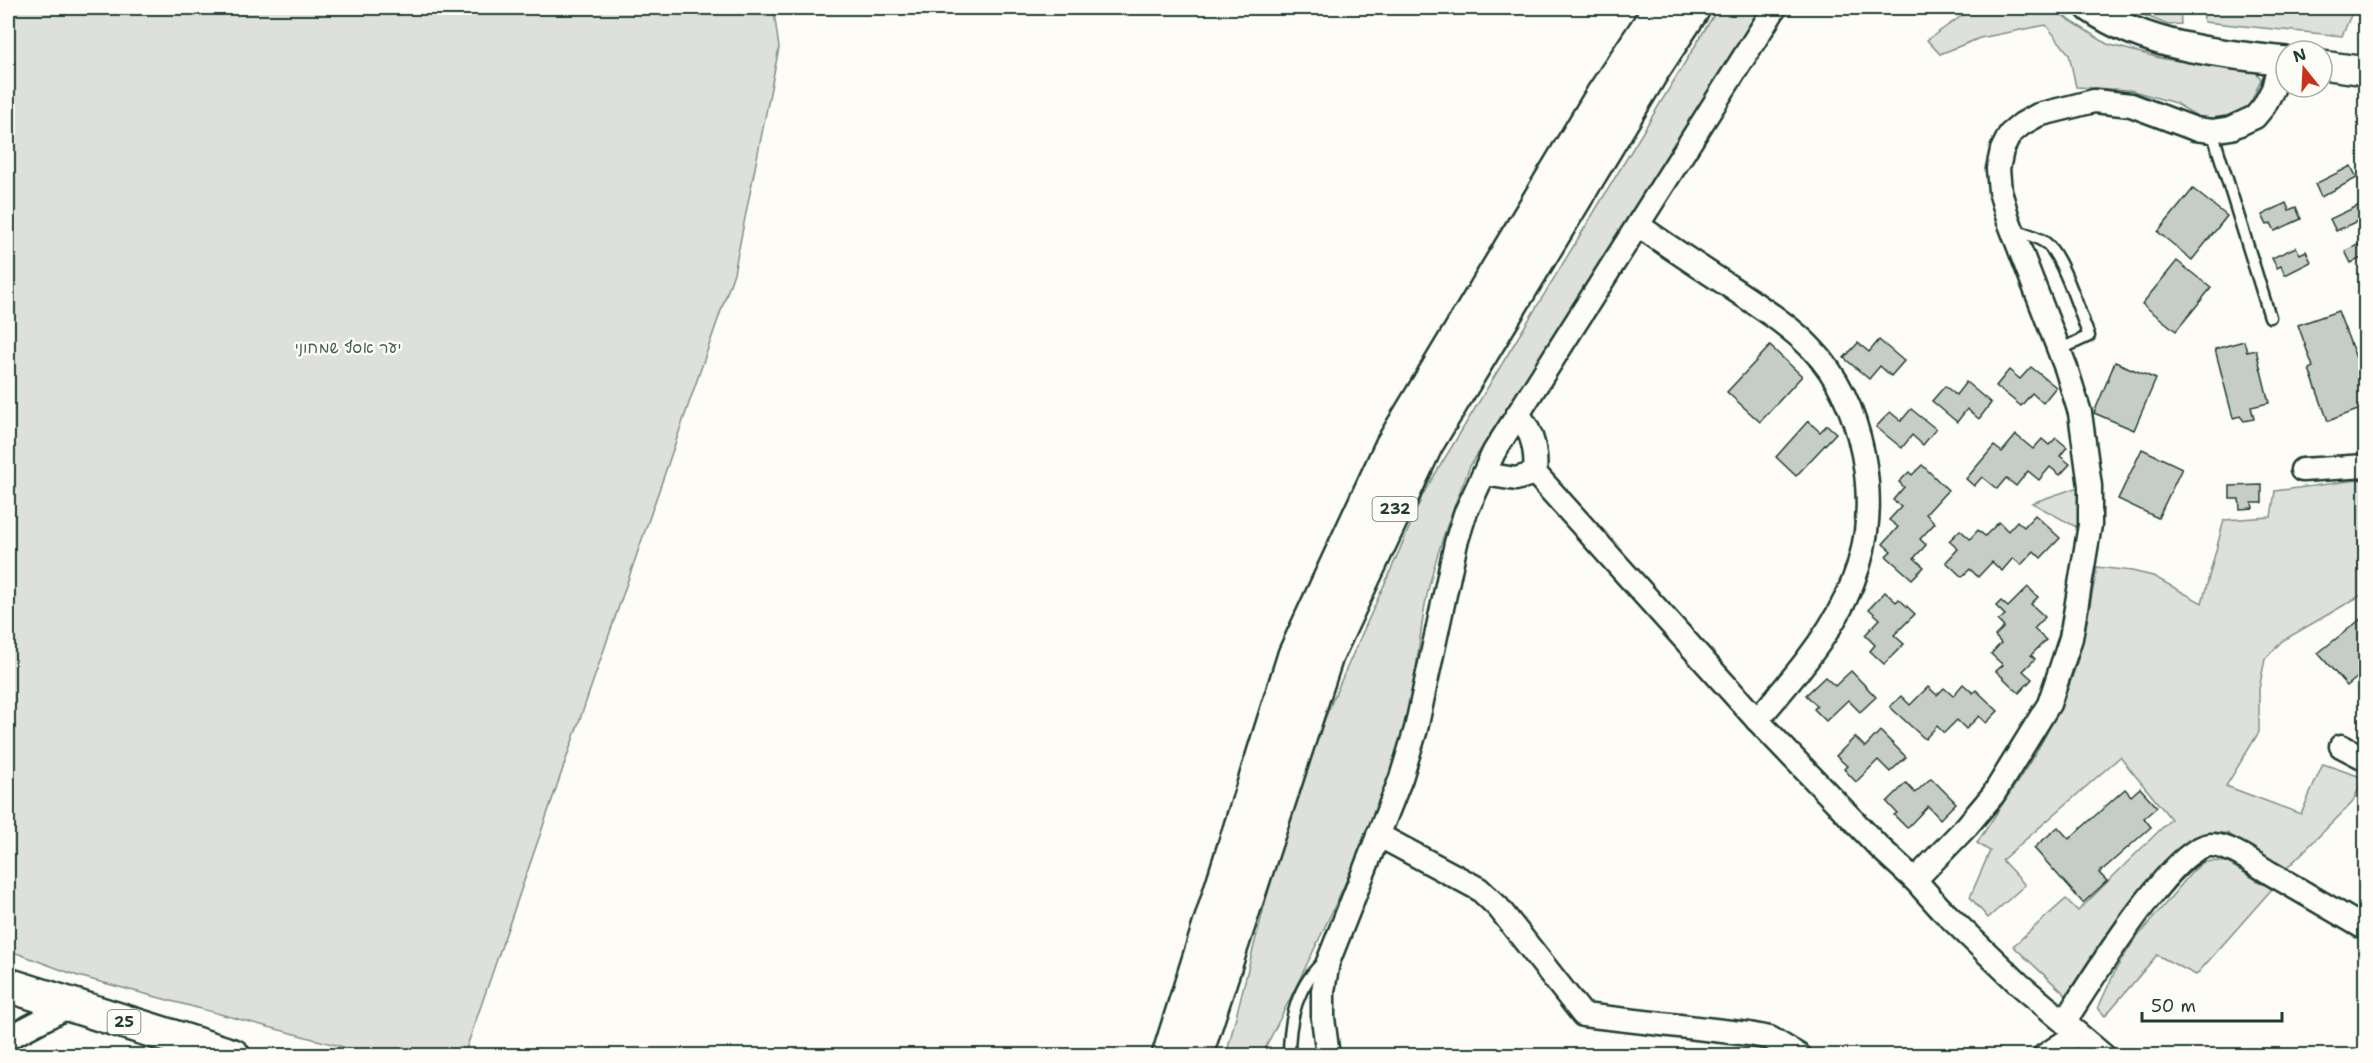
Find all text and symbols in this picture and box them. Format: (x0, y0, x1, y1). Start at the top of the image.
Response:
north arrow (2274, 39, 2334, 99)
text: N (2290, 43, 2309, 67)
park label: יער אסף שמחוני (295, 337, 401, 358)
road number: 232 (1372, 497, 1418, 521)
scale bar (2142, 985, 2282, 1023)
text: 50 m (2151, 994, 2196, 1018)
road number: 25 (108, 1010, 140, 1034)

